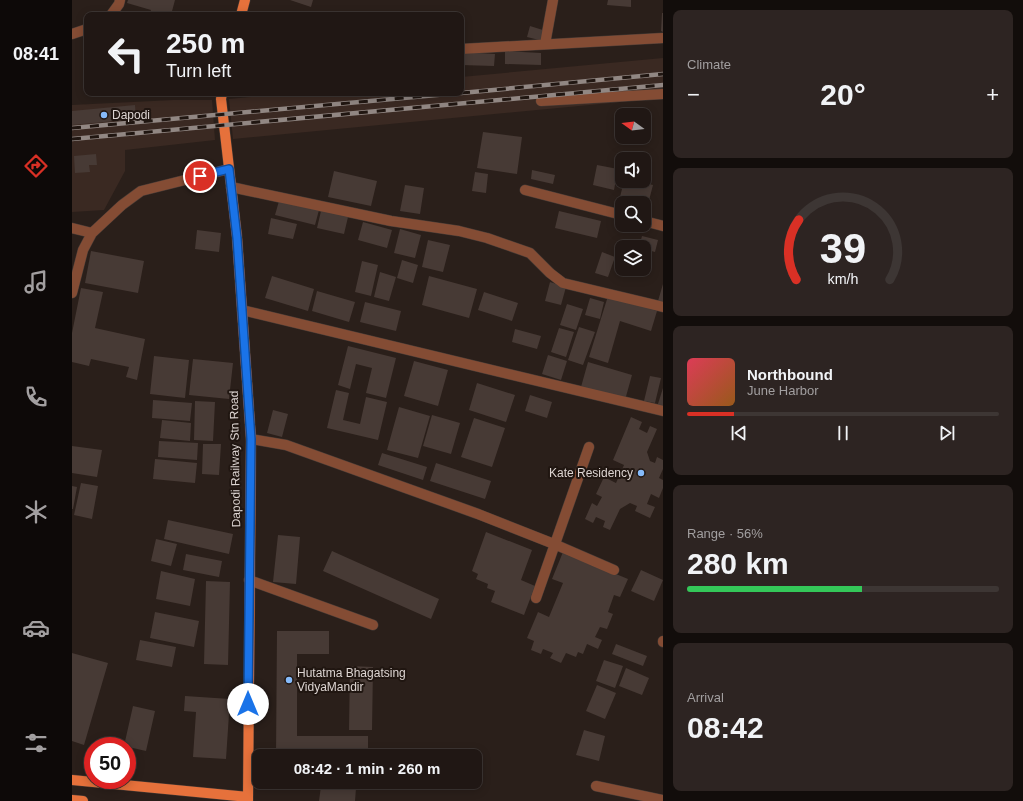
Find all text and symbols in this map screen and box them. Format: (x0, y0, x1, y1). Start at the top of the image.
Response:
icon: left (100, 28, 152, 80)
text: 250 m (166, 28, 245, 59)
text: 08:41 (13, 44, 59, 64)
text: Climate (687, 57, 731, 72)
text: Turn left (166, 61, 231, 81)
text: 20° (820, 78, 866, 111)
text: − (687, 82, 700, 107)
text: + (986, 82, 999, 107)
place label: Dapodi (112, 108, 150, 122)
north arrow (615, 108, 651, 144)
map controls (615, 108, 651, 276)
marker: Dapodi (99, 110, 109, 120)
icon: directions (22, 152, 50, 180)
button: sound (615, 152, 651, 188)
pin (183, 159, 217, 193)
icon: arrive (189, 165, 211, 187)
button: search (615, 196, 651, 232)
text: 39 (820, 225, 866, 272)
button: layers (615, 240, 651, 276)
icon: music (22, 268, 50, 296)
text: km/h (828, 271, 859, 287)
text: Northbound (747, 366, 833, 383)
icon: phone (22, 383, 50, 411)
text: June Harbor (747, 383, 819, 398)
street label: Dapodi Railway Stn Road (227, 391, 243, 527)
icon: previous (728, 422, 750, 444)
icon: pause (832, 422, 854, 444)
icon: next (936, 422, 958, 444)
place label: Kate Residency (549, 466, 633, 480)
marker: Kate Residency (636, 468, 646, 478)
icon: climate (22, 498, 50, 526)
text: Range · 56% (687, 526, 763, 541)
text: 280 km (687, 547, 789, 580)
icon: car (22, 614, 50, 642)
place label: Hutatma Bhagatsing VidyaMandir (297, 666, 406, 694)
marker: Hutatma Bhagatsing VidyaMandir (284, 675, 294, 685)
position arrow (227, 683, 269, 725)
text: Arrival (687, 690, 724, 705)
text: 08:42 (687, 711, 764, 744)
icon: filters (22, 729, 50, 757)
speed limit sign: 50 (84, 737, 136, 789)
text: 08:42 · 1 min · 260 m (294, 760, 440, 777)

